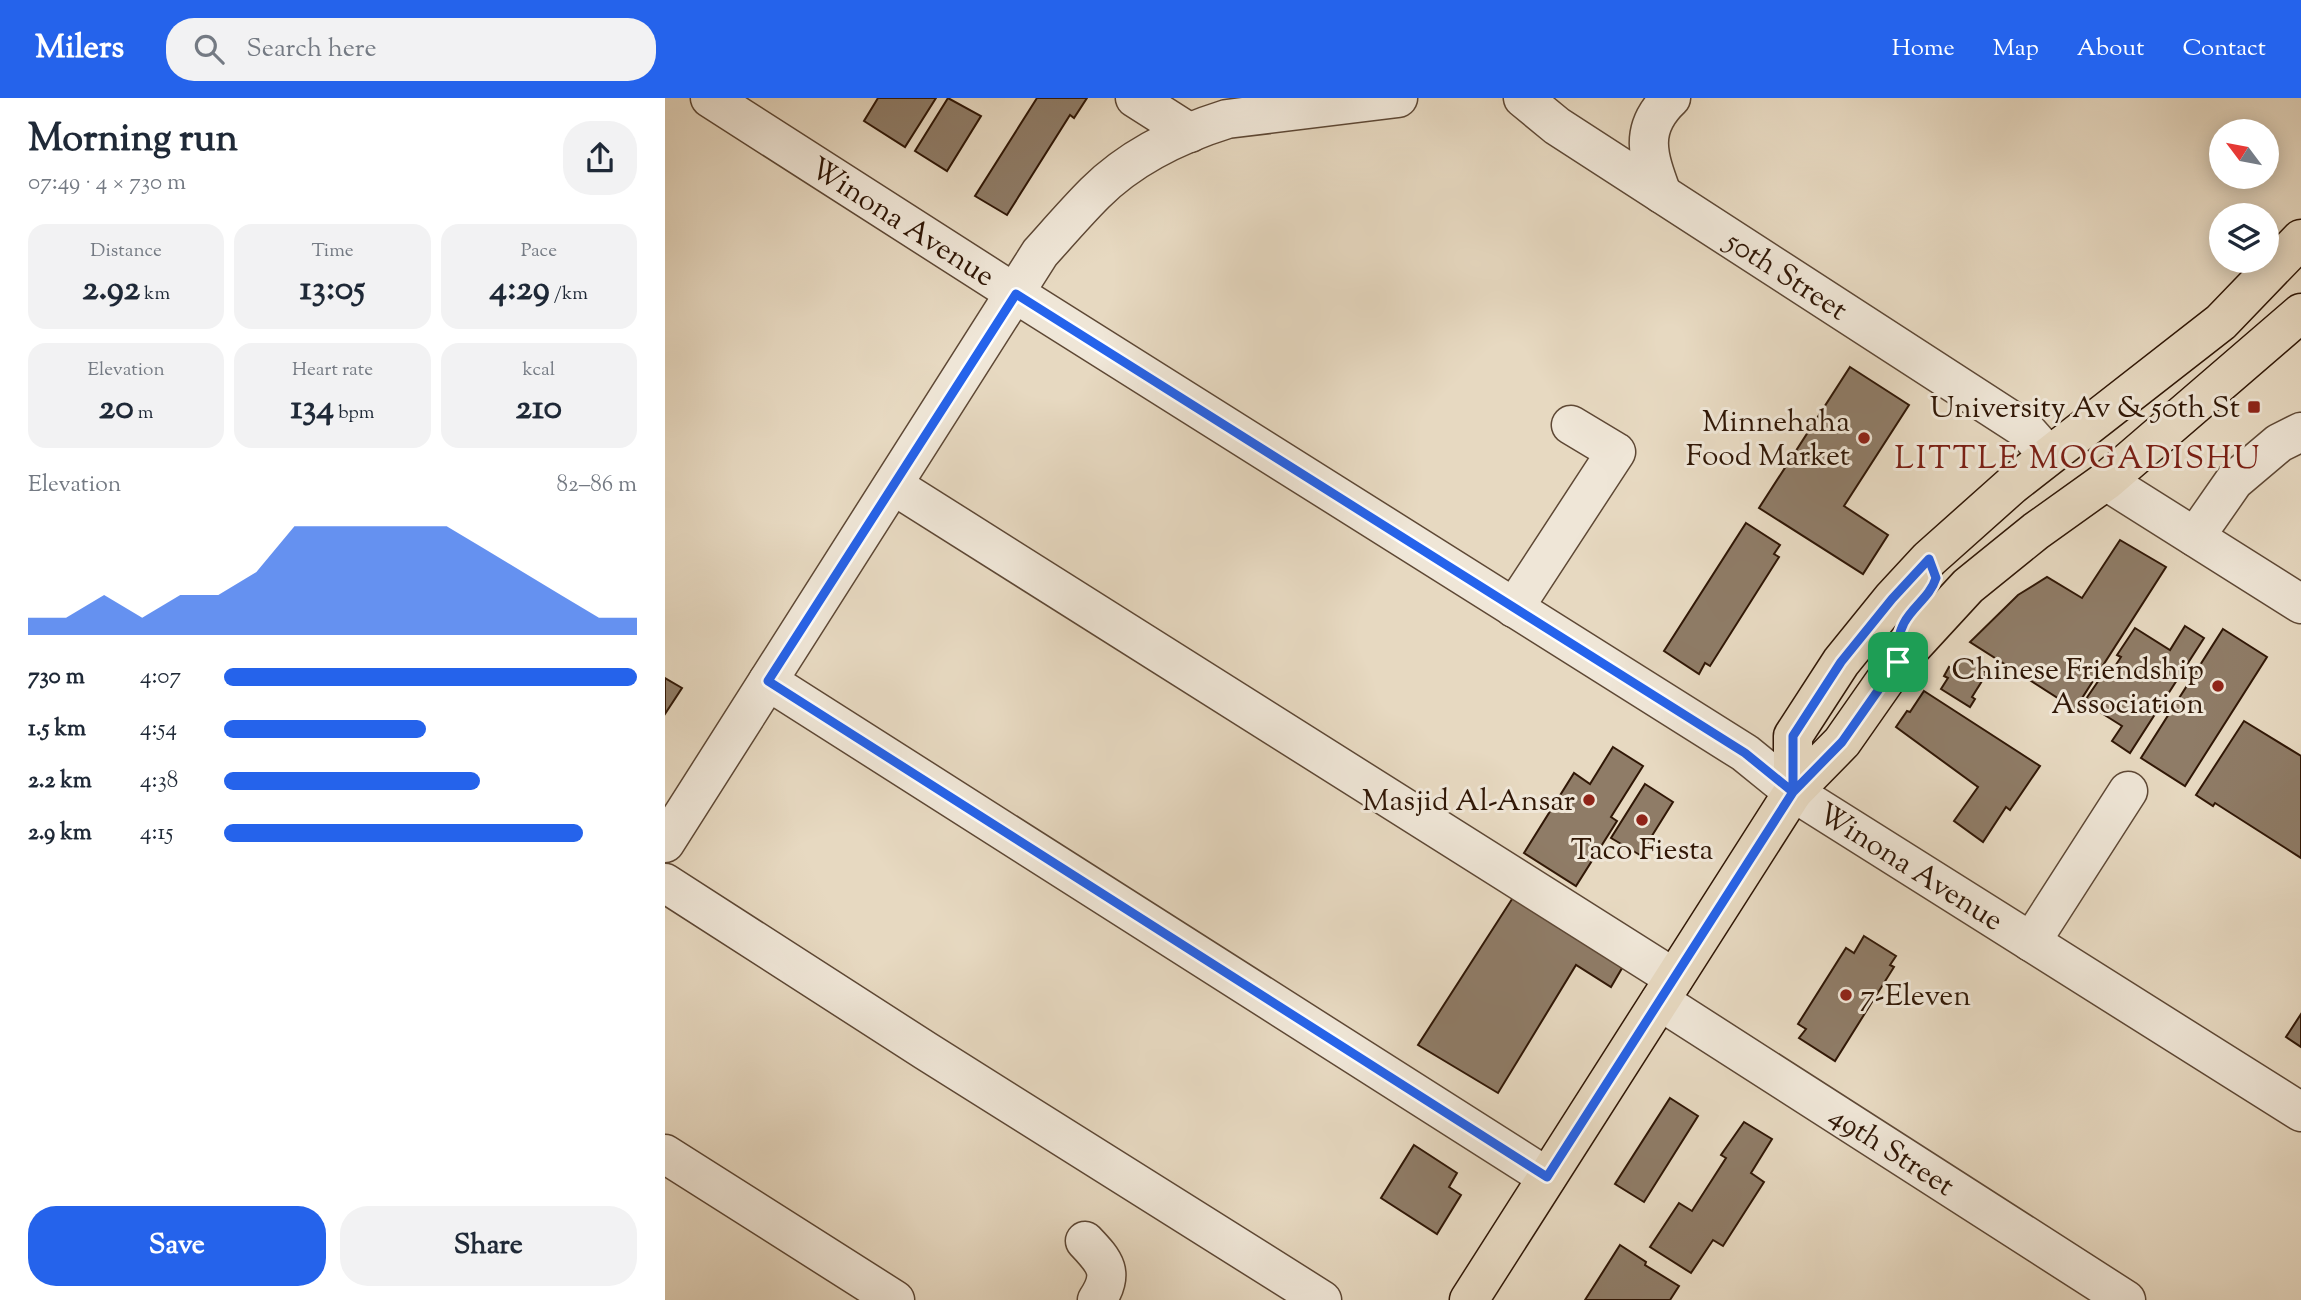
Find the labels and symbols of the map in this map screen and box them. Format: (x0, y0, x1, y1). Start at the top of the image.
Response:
north arrow (2209, 119, 2279, 189)
street label: Winona Avenue (801, 148, 1002, 299)
street label: 50th Street (1714, 220, 1855, 332)
place label: University Av & 50th St (1930, 388, 2240, 431)
marker: University Av & 50th St (2246, 399, 2262, 415)
place label: Minnehaha Food Market (1686, 402, 1850, 479)
marker: Minnehaha Food Market (1856, 430, 1872, 446)
district label: LITTLE MOGADISHU (1895, 437, 2261, 483)
pin (1868, 632, 1928, 692)
place label: Chinese Friendship Association (1952, 650, 2204, 727)
marker: Chinese Friendship Association (2210, 678, 2226, 694)
place label: Masjid Al-Ansar (1362, 781, 1575, 824)
marker: Masjid Al-Ansar (1581, 792, 1597, 808)
street label: Winona Avenue (1808, 794, 2011, 943)
marker: Taco Fiesta (1634, 812, 1650, 828)
place label: Taco Fiesta (1571, 830, 1713, 873)
place label: 7-Eleven (1860, 976, 1971, 1019)
marker: 7-Eleven (1838, 987, 1854, 1003)
street label: 49th Street (1820, 1096, 1962, 1208)

